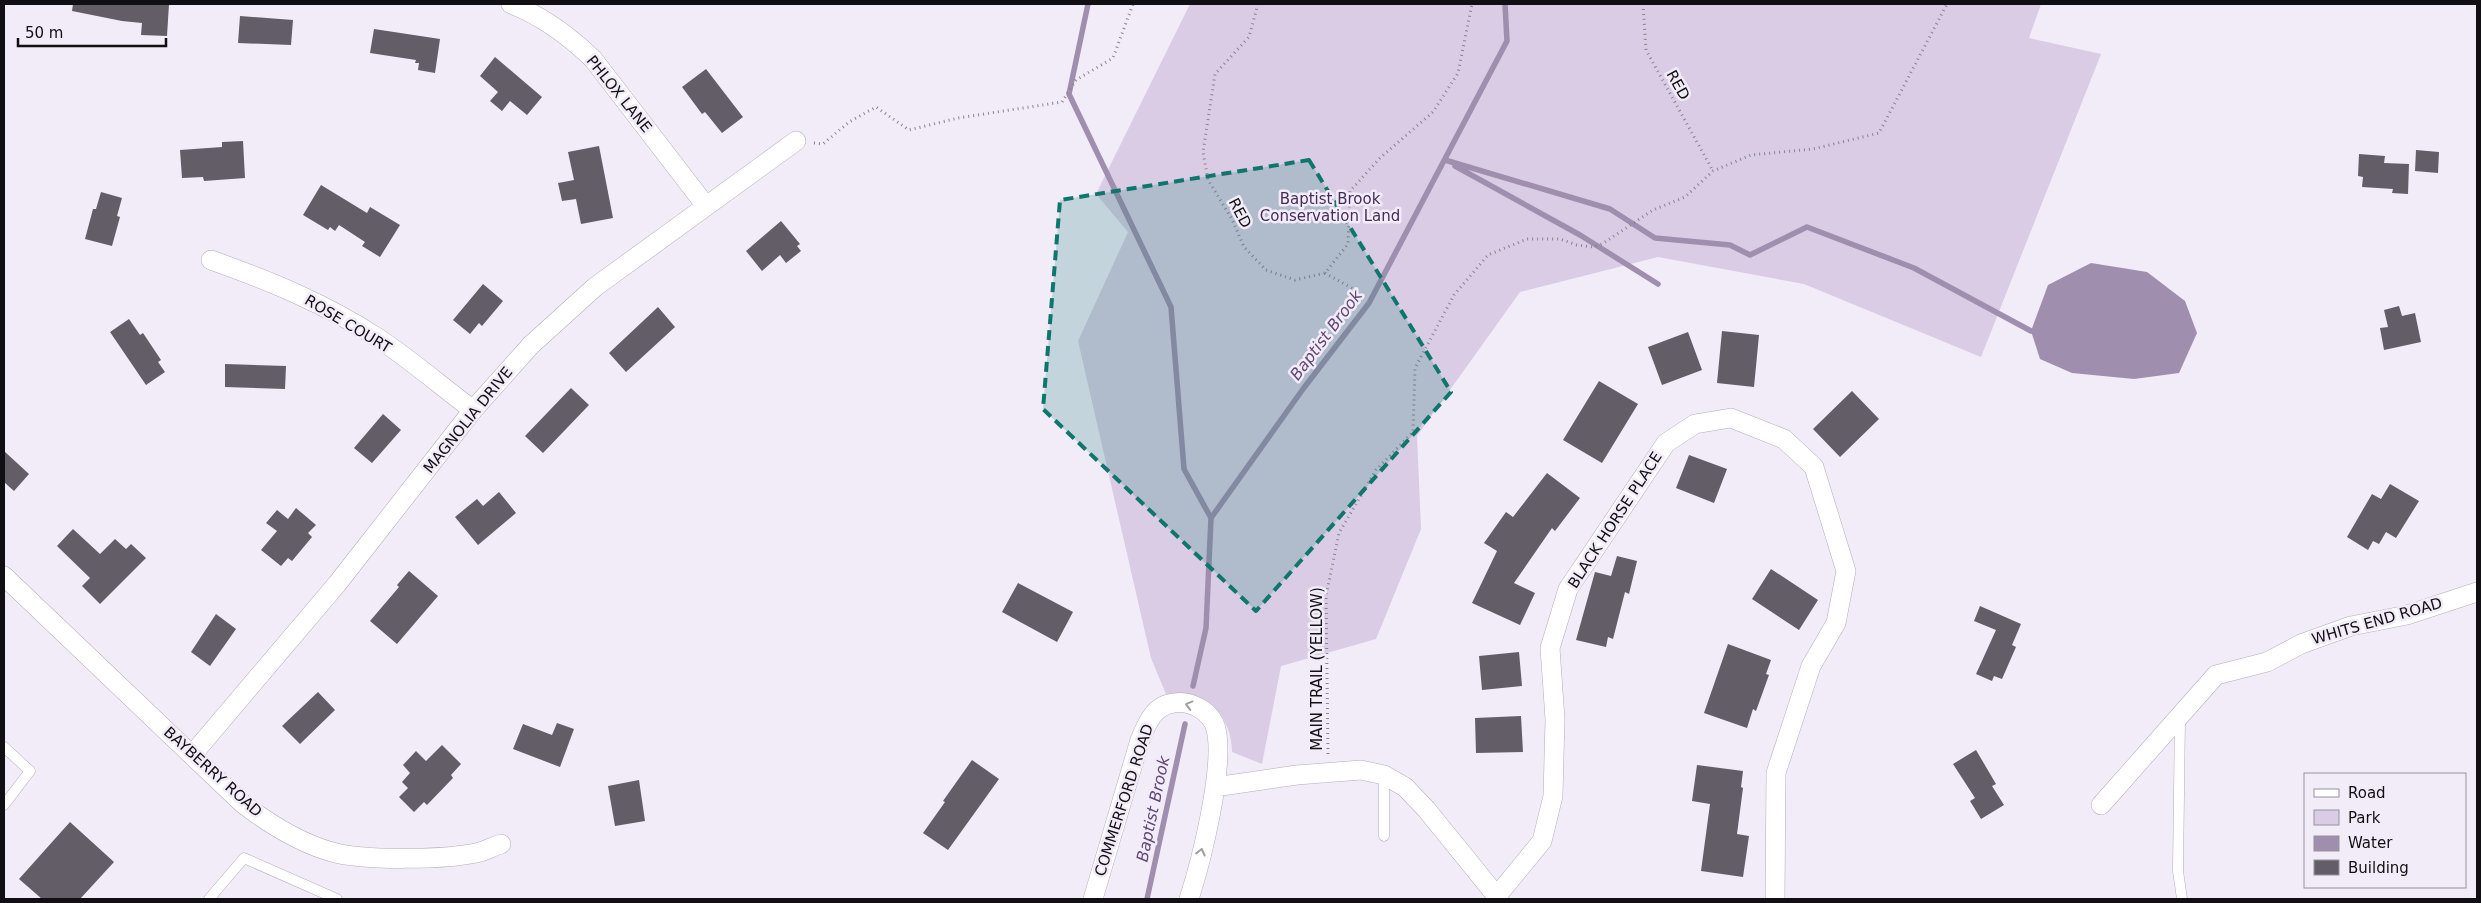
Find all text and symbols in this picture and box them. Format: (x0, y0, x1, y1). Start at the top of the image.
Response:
scale bar (18, 15, 165, 47)
text: 50 m (25, 24, 63, 42)
street label: PHLOX LANE (583, 52, 655, 136)
street label: RED (1663, 67, 1693, 103)
park label: Baptist Brook Conservation Land (1260, 190, 1400, 225)
street label: RED (1225, 195, 1255, 231)
water label: Baptist Brook (1286, 286, 1366, 384)
street label: ROSE COURT (301, 291, 395, 357)
street label: MAGNOLIA DRIVE (420, 363, 516, 477)
street label: BLACK HORSE PLACE (1564, 448, 1666, 592)
street label: MAIN TRAIL (YELLOW) (1308, 587, 1326, 751)
street label: WHITS END ROAD (2310, 594, 2444, 648)
one-way arrow (1186, 701, 1194, 711)
street label: COMMERFORD ROAD (1091, 722, 1157, 878)
street label: BAYBERRY ROAD (160, 723, 266, 821)
water label: Baptist Brook (1133, 754, 1174, 864)
legend (2304, 773, 2466, 888)
text: Road (2348, 784, 2386, 802)
text: Park (2348, 809, 2381, 827)
text: Water (2348, 834, 2393, 852)
one-way arrow (1195, 848, 1206, 857)
text: Building (2348, 859, 2409, 877)

